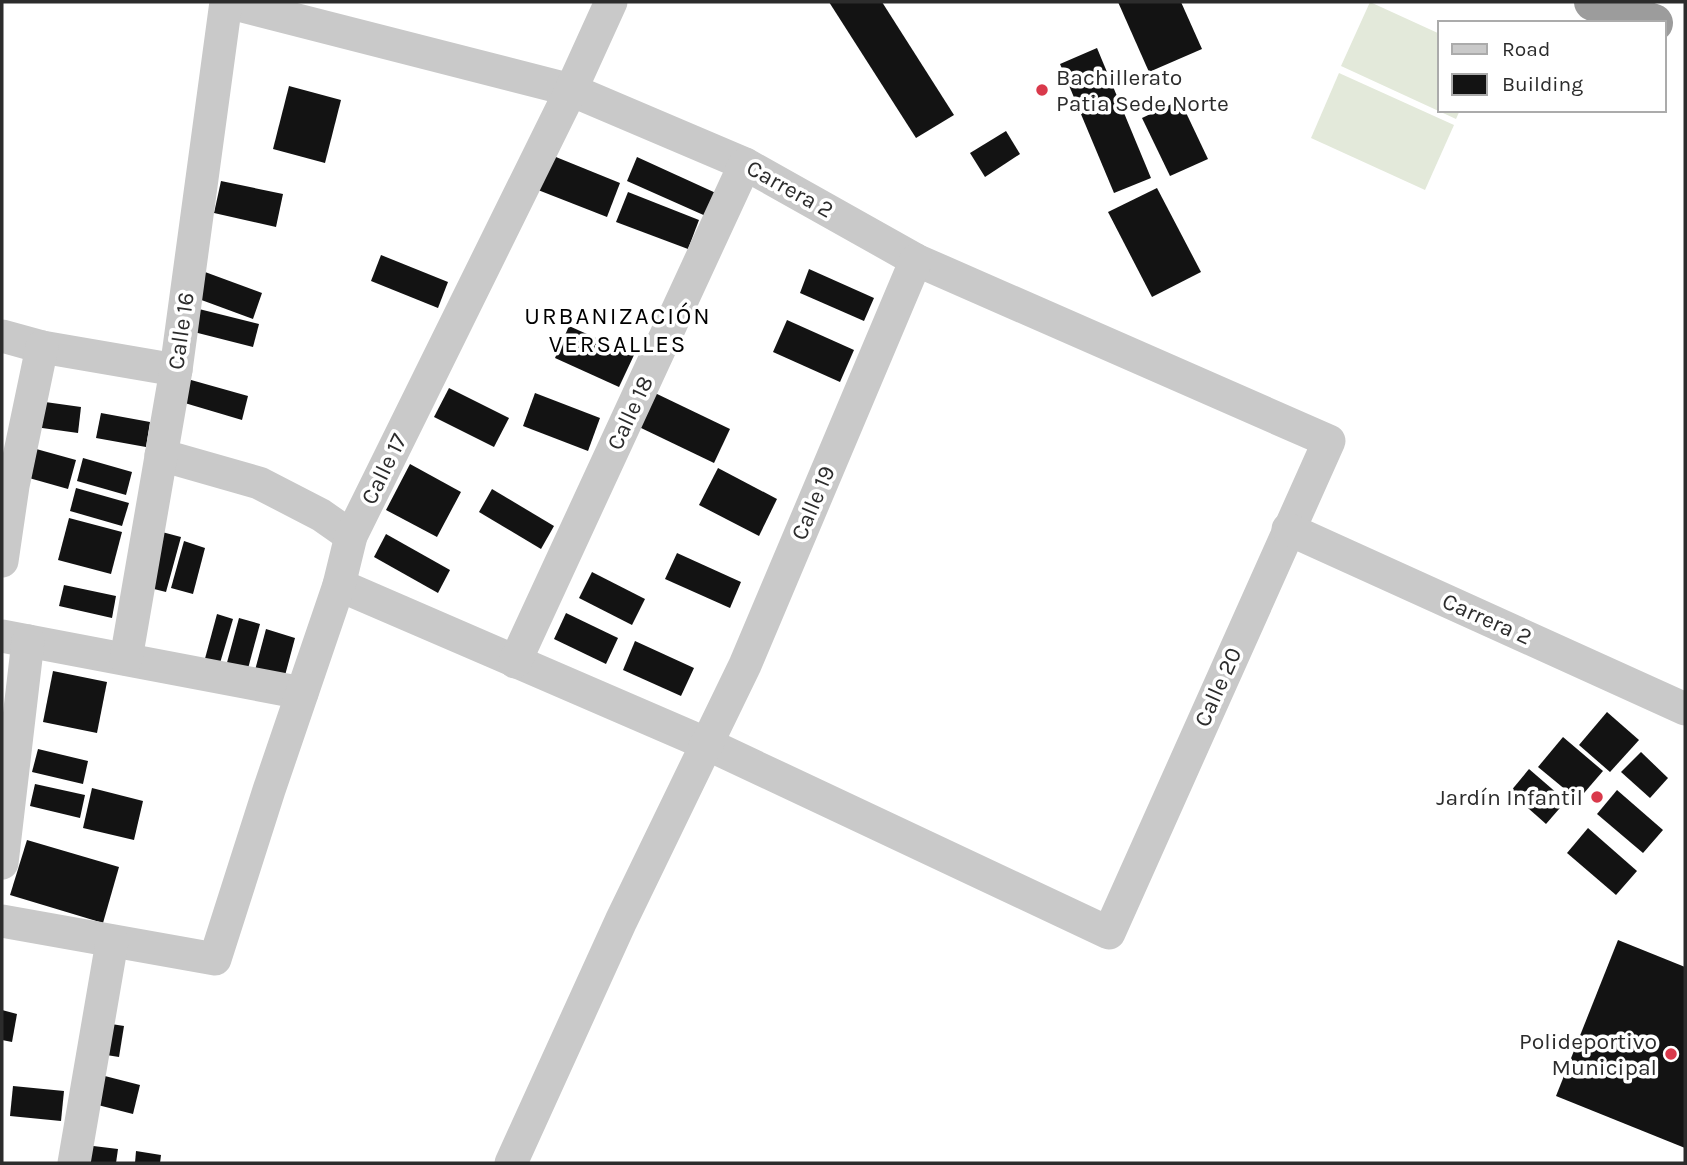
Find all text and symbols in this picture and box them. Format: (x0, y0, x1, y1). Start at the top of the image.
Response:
legend (1438, 21, 1666, 112)
text: Road (1502, 37, 1550, 61)
place label: Bachillerato Patia Sede Norte (1056, 64, 1229, 117)
text: Building (1502, 72, 1583, 96)
marker: Bachillerato Patia Sede Norte (1034, 82, 1050, 98)
street label: Carrera 2 (742, 154, 838, 224)
street label: Calle 16 (162, 291, 200, 371)
district label: URBANIZACIÓN VERSALLES (524, 302, 712, 358)
street label: Calle 18 (601, 372, 659, 454)
street label: Calle 17 (355, 429, 413, 509)
street label: Calle 19 (785, 462, 841, 544)
street label: Carrera 2 (1438, 587, 1536, 651)
street label: Calle 20 (1189, 643, 1247, 731)
place label: Jardín Infantil (1436, 784, 1583, 811)
marker: Jardín Infantil (1589, 789, 1605, 805)
place label: Polideportivo Municipal (1519, 1028, 1657, 1081)
marker: Polideportivo Municipal (1663, 1046, 1679, 1062)

